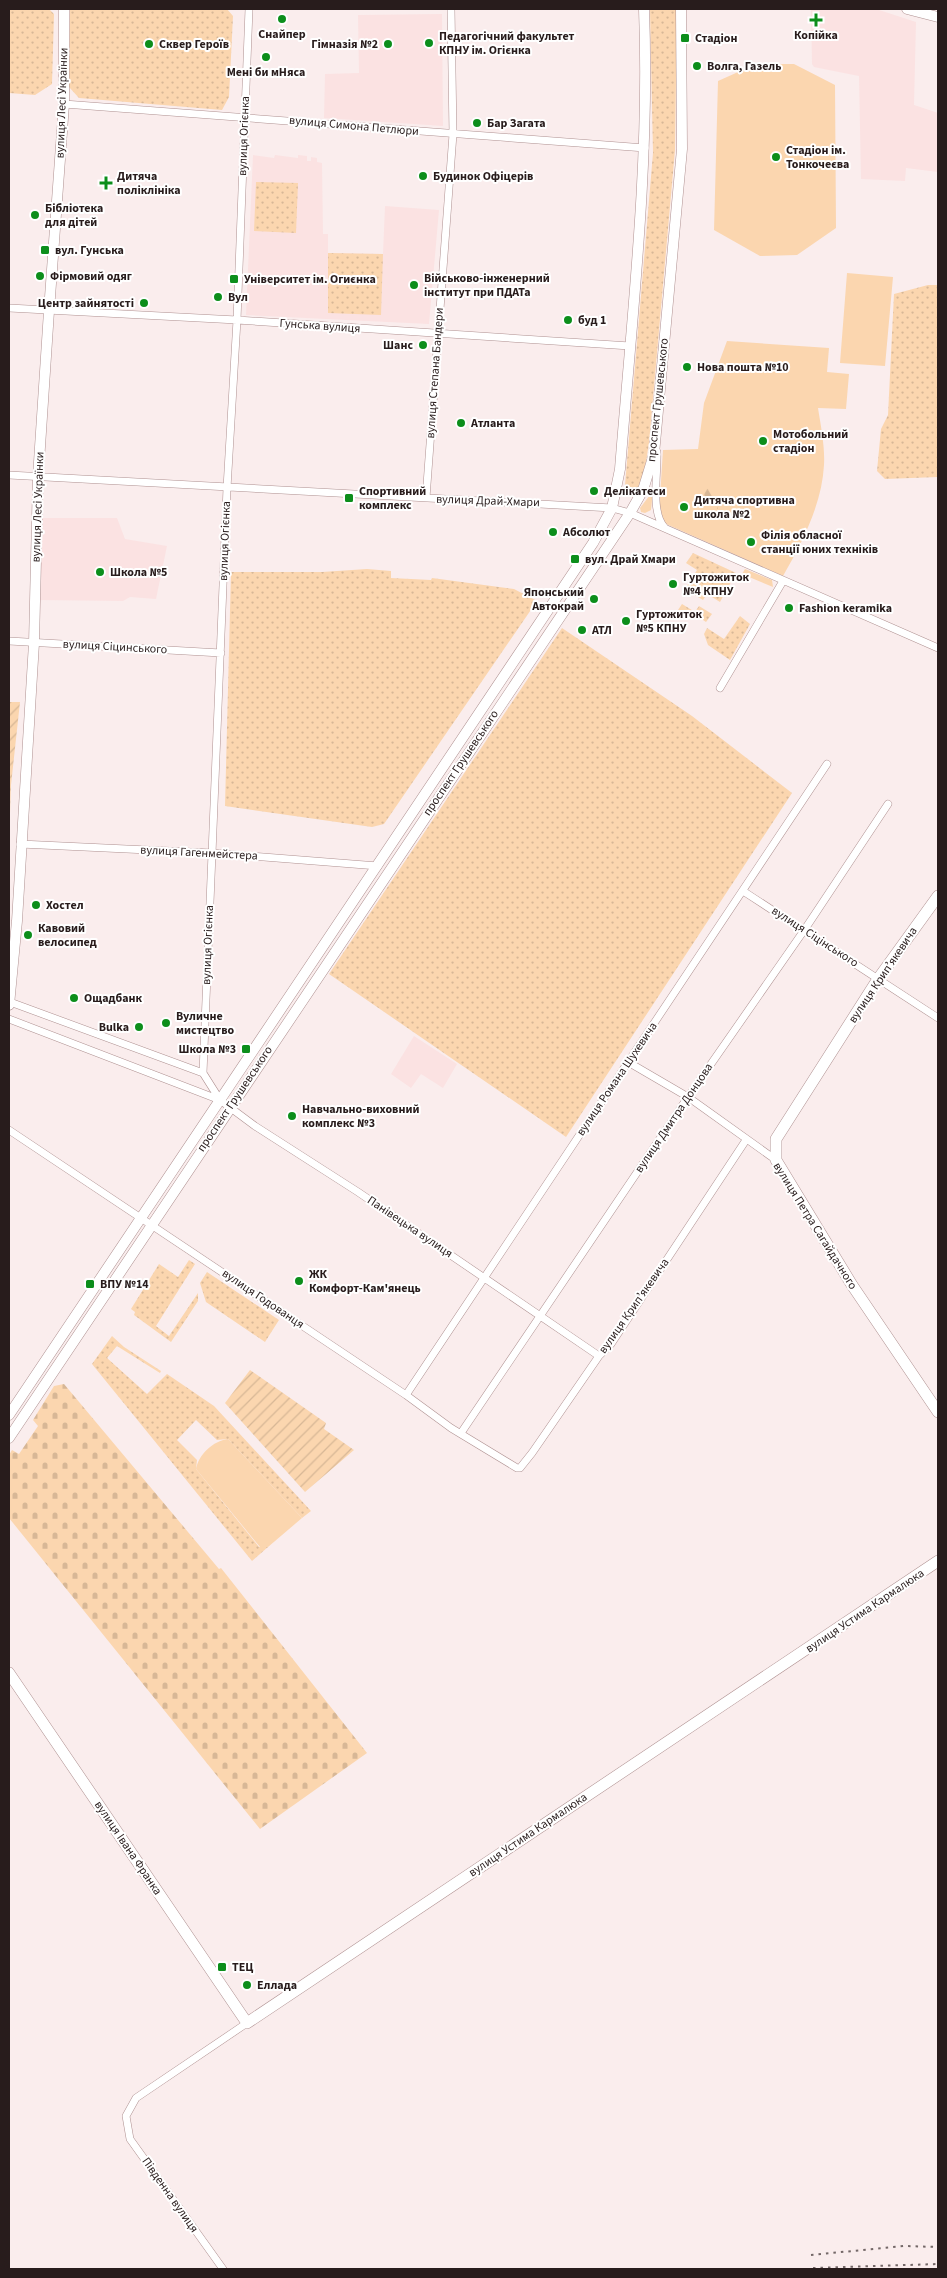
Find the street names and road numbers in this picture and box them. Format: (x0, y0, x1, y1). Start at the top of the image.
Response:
street label: вулиця Лесі Українки (52, 47, 72, 159)
street label: вулиця Огієнка (234, 96, 254, 176)
street label: вулиця Симона Петлюри (288, 112, 420, 140)
street label: вулиця Степана Бандери (422, 307, 448, 439)
street label: Гунська вулиця (279, 315, 361, 337)
street label: проспект Грушевського (643, 337, 673, 463)
street label: вулиця Лесі Українки (28, 451, 48, 563)
street label: вулиця Драй-Хмари (436, 491, 540, 511)
street label: вулиця Огієнка (215, 501, 235, 581)
street label: вулиця Сіцинського (62, 636, 168, 658)
street label: проспект Грушевського (419, 707, 503, 819)
street label: вулиця Гагенмейстера (140, 841, 258, 865)
street label: вулиця Сіцінського (768, 902, 862, 972)
street label: вулиця Огієнка (198, 905, 218, 985)
street label: вулиця Крипʼякевича (844, 924, 922, 1026)
street label: вулиця Романа Шухевича (572, 1019, 662, 1139)
street label: проспект Грушевського (193, 1043, 277, 1155)
street label: вулиця Дмитра Донцова (631, 1060, 717, 1176)
street label: вулиця Петра Сагайдачного (769, 1159, 861, 1293)
street label: Панівецька вулиця (364, 1192, 456, 1262)
street label: вулиця Крипʼякевича (595, 1255, 673, 1357)
street label: вулиця Годованця (218, 1265, 308, 1333)
street label: вулиця Устима Кармалюка (802, 1565, 928, 1657)
street label: вулиця Устима Кармалюка (465, 1789, 591, 1881)
street label: вулиця Івана Франка (90, 1797, 166, 1899)
street label: Південна вулиця (138, 2154, 202, 2236)

